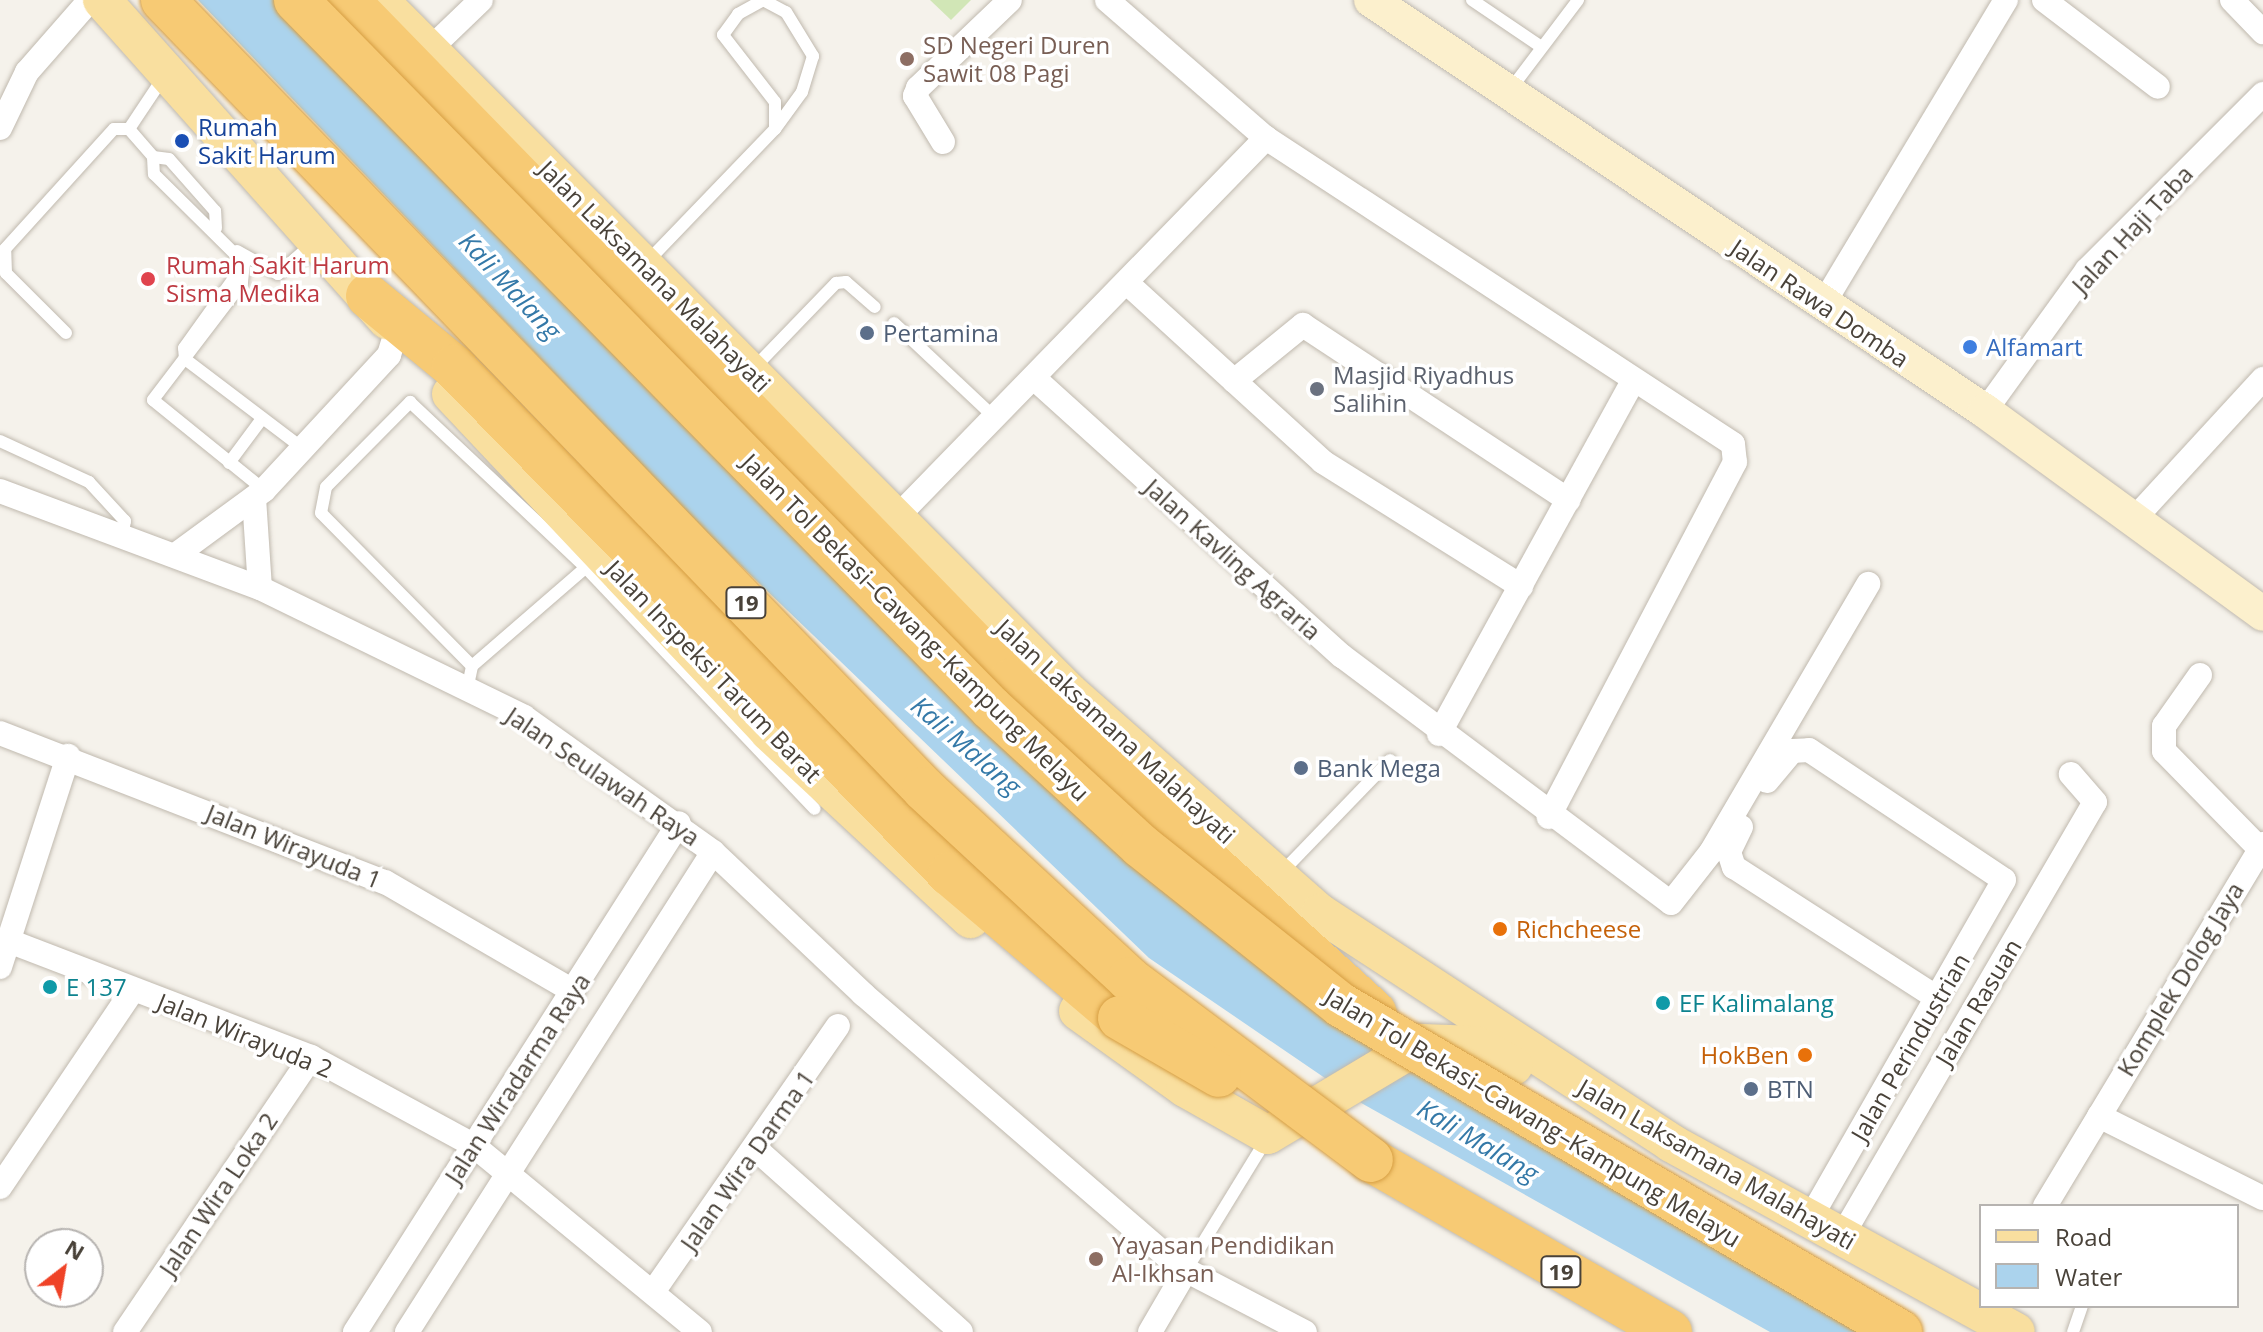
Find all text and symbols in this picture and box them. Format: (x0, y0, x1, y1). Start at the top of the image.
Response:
place label: SD Negeri Duren Sawit 08 Pagi (923, 31, 1110, 87)
marker: SD Negeri Duren Sawit 08 Pagi (898, 50, 916, 68)
place label: Rumah Sakit Harum (198, 113, 336, 169)
marker: Rumah Sakit Harum (173, 132, 191, 150)
street label: Jalan Laksamana Malahayati (533, 154, 777, 398)
street label: Jalan Haji Taba (2066, 159, 2198, 299)
water label: Kali Malang (452, 226, 568, 346)
street label: Jalan Rawa Domba (1726, 233, 1914, 373)
place label: Rumah Sakit Harum Sisma Medika (166, 251, 390, 307)
marker: Rumah Sakit Harum Sisma Medika (137, 268, 159, 290)
place label: Pertamina (883, 319, 999, 347)
marker: Pertamina (858, 324, 876, 342)
place label: Alfamart (1986, 333, 2083, 361)
marker: Alfamart (1961, 338, 1979, 356)
place label: Masjid Riyadhus Salihin (1333, 361, 1514, 417)
marker: Masjid Riyadhus Salihin (1308, 380, 1326, 398)
street label: Jalan Tol Bekasi–Cawang–Kampung Melayu (736, 447, 1096, 807)
street label: Jalan Kavling Agraria (1139, 472, 1327, 646)
street label: Jalan Inspeksi Tarum Barat (600, 554, 828, 788)
road number: 19 (724, 585, 768, 621)
street label: Jalan Laksamana Malahayati (991, 613, 1241, 849)
water label: Kali Malang (905, 690, 1027, 802)
street label: Jalan Seulawah Raya (501, 701, 705, 851)
place label: Bank Mega (1317, 754, 1441, 782)
marker: Bank Mega (1292, 759, 1310, 777)
street label: Jalan Wirayuda 1 (202, 798, 386, 894)
street label: Komplek Dolog Jaya (2111, 877, 2249, 1081)
place label: Richcheese (1516, 915, 1641, 943)
marker: Richcheese (1491, 920, 1509, 938)
street label: Jalan Rasuan (1929, 934, 2027, 1070)
street label: Jalan Perindustrian (1845, 948, 1975, 1146)
street label: Jalan Wiradarma Raya (438, 968, 596, 1188)
place label: E 137 (66, 973, 127, 1001)
marker: E 137 (41, 978, 59, 996)
street label: Jalan Tol Bekasi–Cawang–Kampung Melayu (1320, 981, 1746, 1253)
street label: Jalan Wirayuda 2 (153, 987, 337, 1083)
place label: EF Kalimalang (1679, 989, 1834, 1017)
marker: EF Kalimalang (1654, 994, 1672, 1012)
place label: HokBen (1701, 1041, 1789, 1069)
marker: HokBen (1796, 1046, 1814, 1064)
street label: Jalan Wira Darma 1 (674, 1064, 820, 1256)
street label: Jalan Laksamana Malahayati (1573, 1073, 1861, 1255)
place label: BTN (1767, 1075, 1814, 1103)
marker: BTN (1742, 1080, 1760, 1098)
water label: Kali Malang (1412, 1093, 1544, 1189)
street label: Jalan Wira Loka 2 (153, 1107, 283, 1281)
legend (1979, 1204, 2239, 1308)
text: Road (2055, 1220, 2112, 1253)
north arrow (24, 1228, 104, 1308)
place label: Yayasan Pendidikan Al-Ikhsan (1112, 1231, 1335, 1287)
text: N (60, 1232, 91, 1267)
marker: Yayasan Pendidikan Al-Ikhsan (1087, 1250, 1105, 1268)
road number: 19 (1539, 1254, 1583, 1290)
text: Water (2055, 1260, 2122, 1293)

